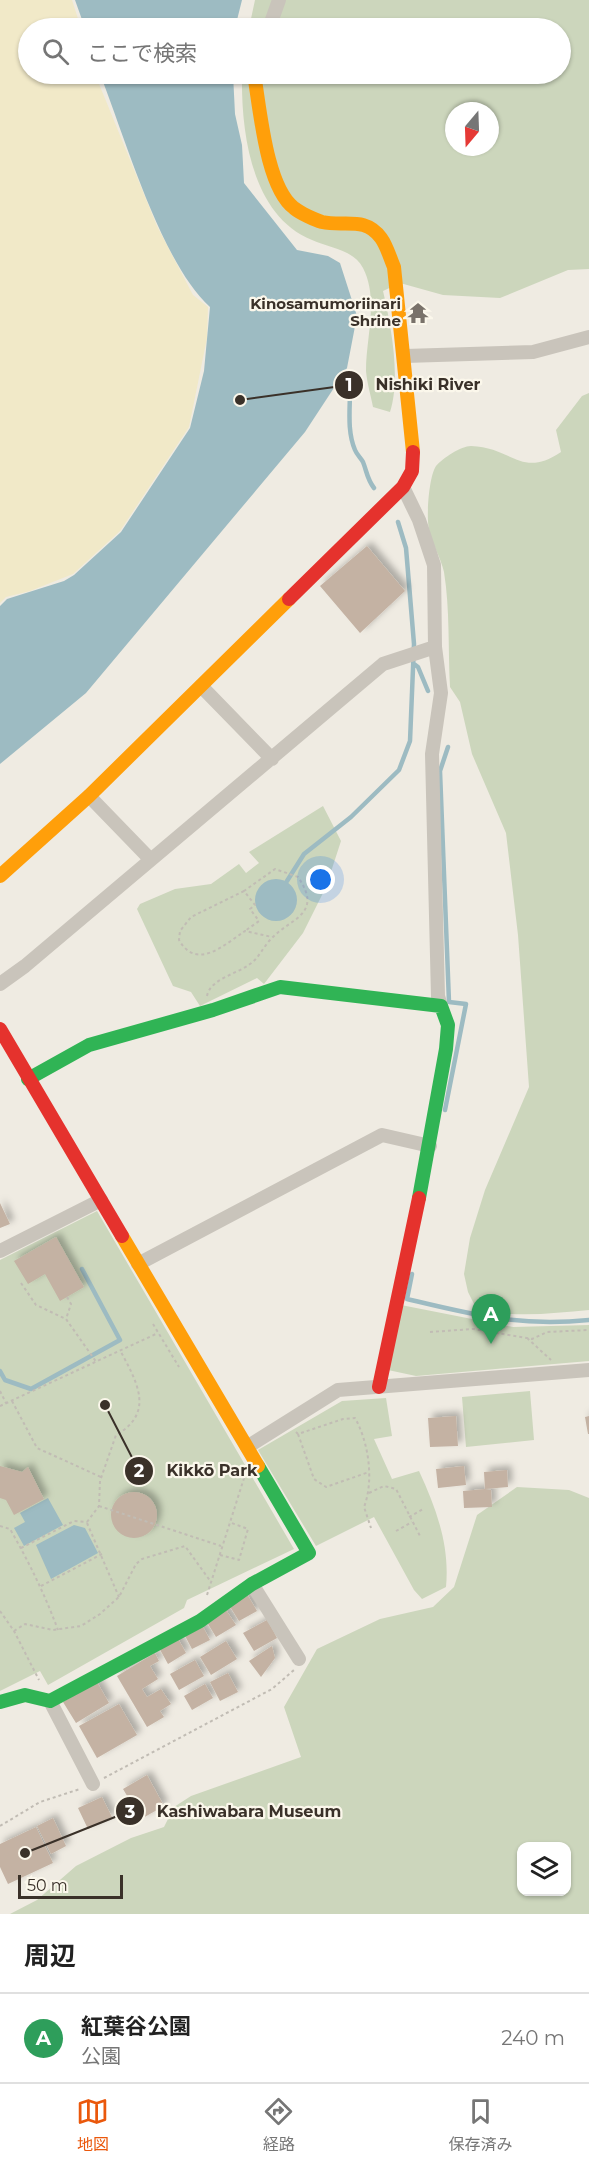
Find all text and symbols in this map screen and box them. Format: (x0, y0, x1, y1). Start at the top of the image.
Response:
search box (18, 18, 571, 84)
icon: search (39, 35, 72, 68)
text: ここで検索 (87, 40, 197, 67)
north arrow (445, 102, 499, 156)
place label: Kinosamumoriinari Shrine (250, 294, 401, 330)
temple icon: Kinosamumoriinari Shrine (406, 301, 430, 325)
callout: Nishiki River (334, 368, 492, 402)
text: 1 (345, 374, 353, 396)
text: Nishiki River (376, 375, 481, 394)
your location (306, 865, 335, 894)
pin: A (472, 1294, 510, 1344)
callout: Kikkō Park (124, 1454, 269, 1488)
text: 2 (134, 1460, 145, 1482)
text: Kikkō Park (167, 1461, 258, 1480)
callout: Kashiwabara Museum (115, 1794, 354, 1828)
text: 3 (124, 1801, 136, 1823)
text: Kashiwabara Museum (157, 1802, 341, 1821)
map controls (517, 1842, 571, 1896)
button: layers (517, 1842, 571, 1896)
scale bar (18, 1872, 123, 1900)
text: 50 m (27, 1876, 68, 1895)
text: 周辺 (24, 1940, 76, 1972)
text: 紅葉谷公園 (81, 2013, 191, 2040)
text: A (36, 2026, 51, 2050)
text: 240 m (501, 2026, 565, 2050)
text: 公園 (81, 2044, 121, 2068)
tab: 地図 (76, 2095, 109, 2155)
tab: 経路 (262, 2095, 295, 2155)
tab: 保存済み (448, 2095, 512, 2155)

